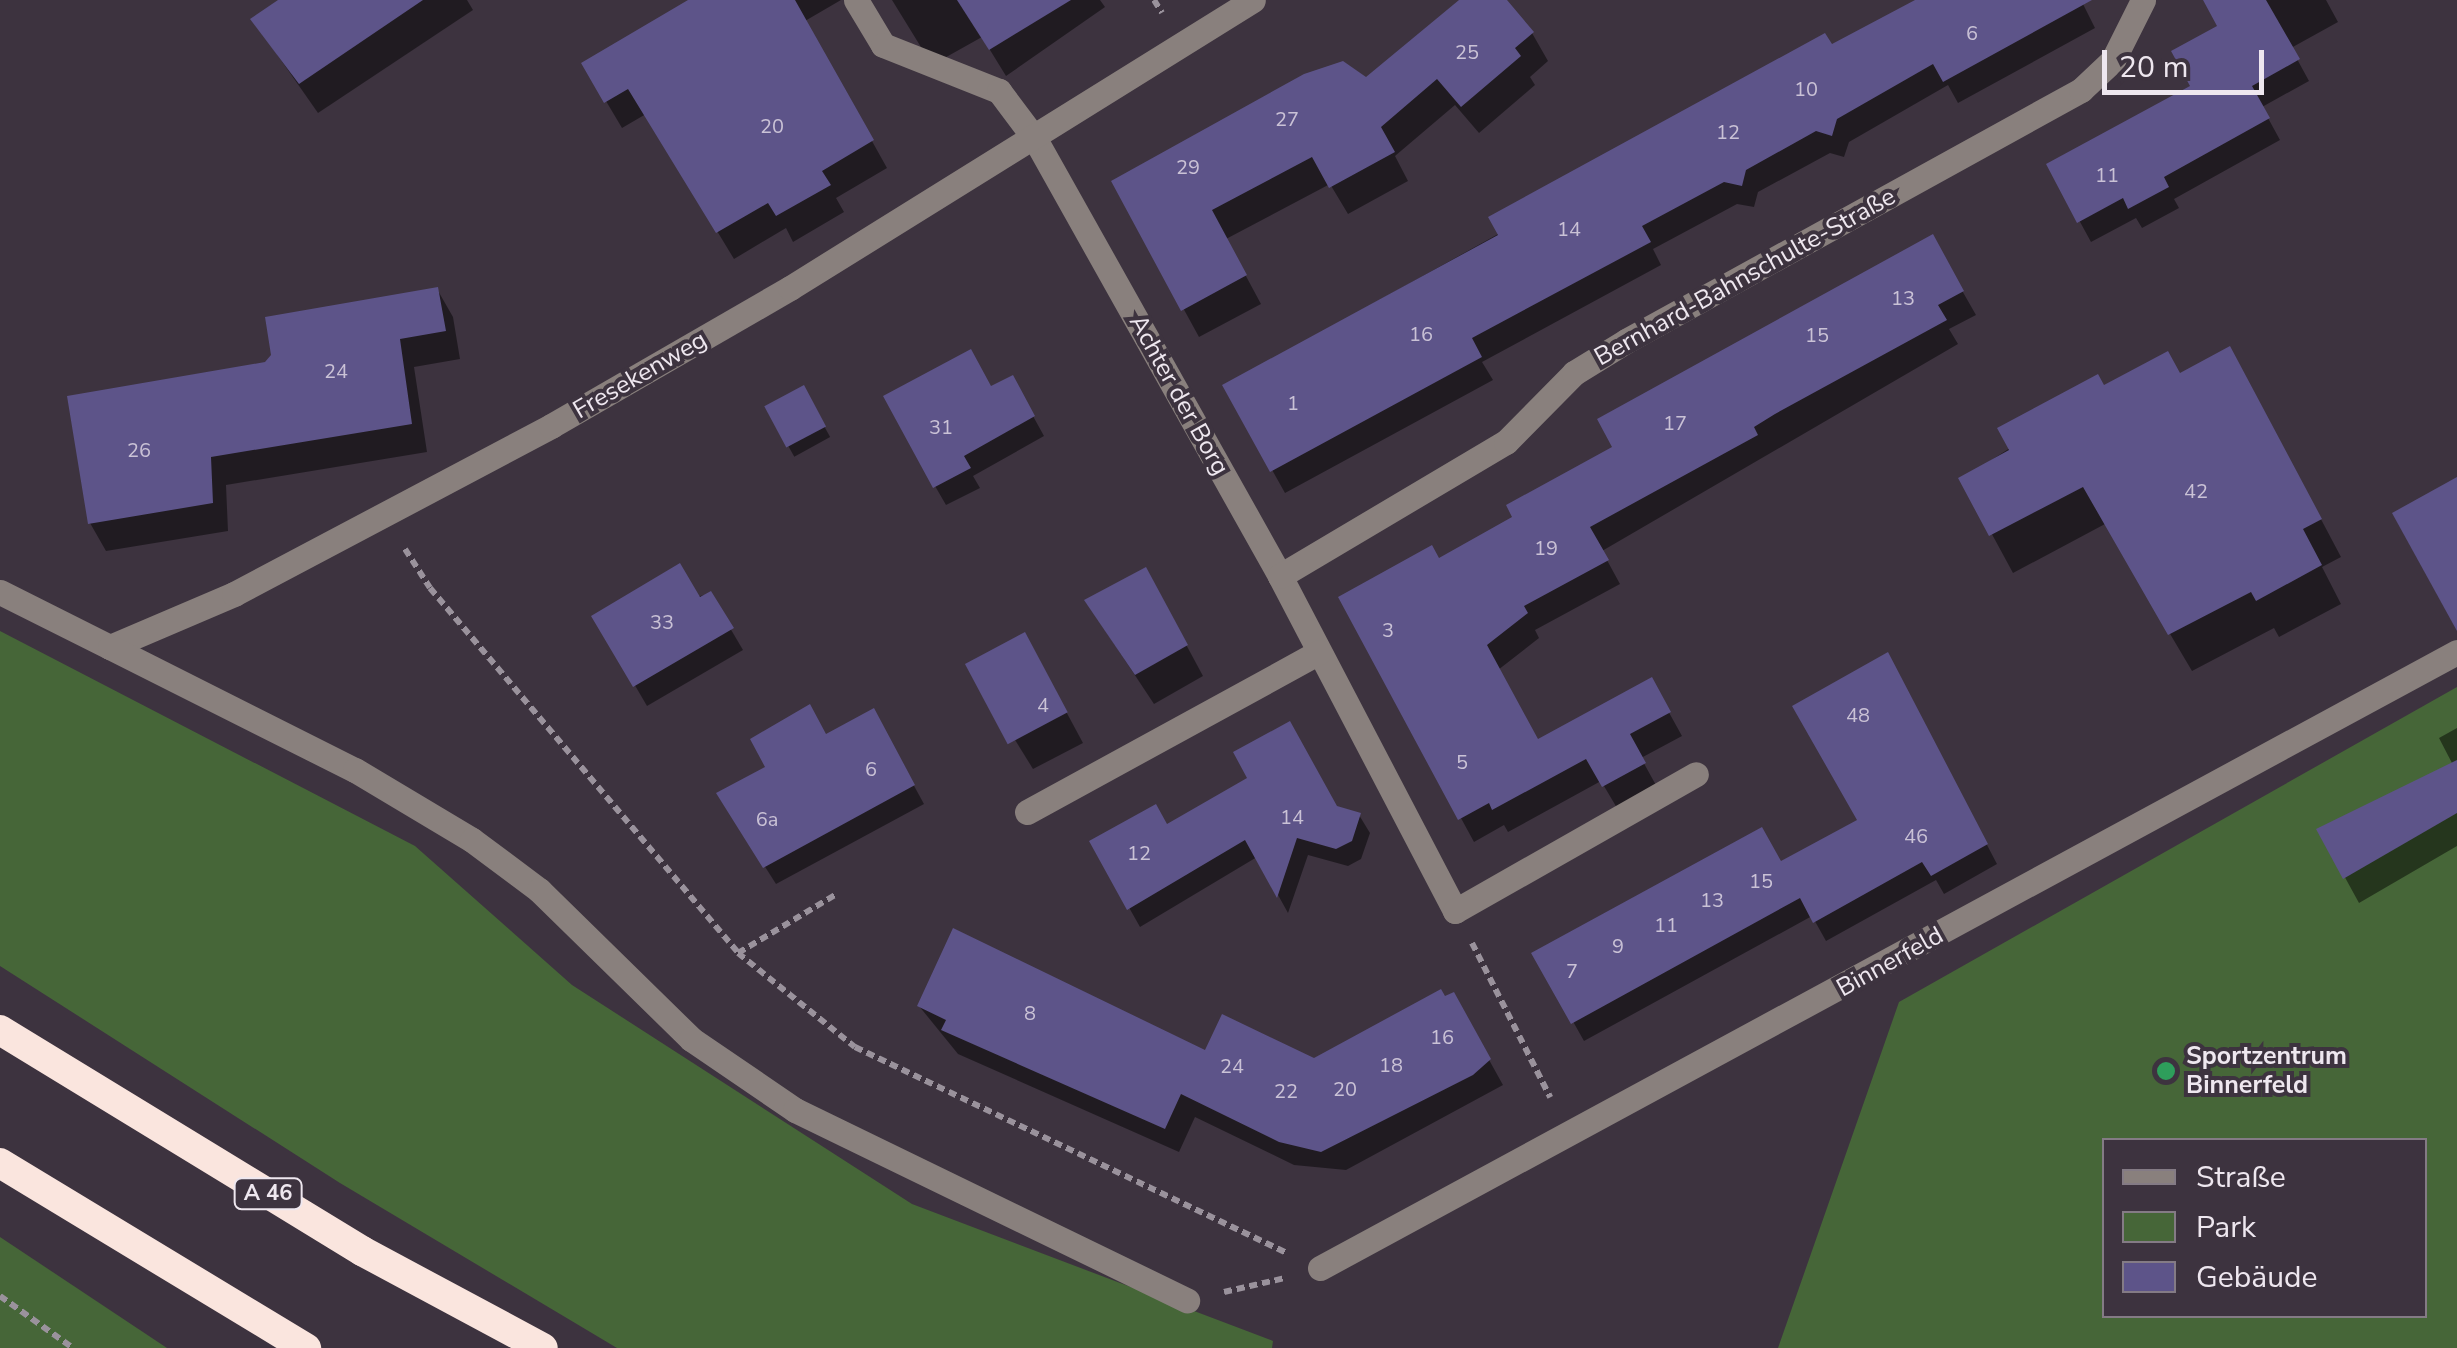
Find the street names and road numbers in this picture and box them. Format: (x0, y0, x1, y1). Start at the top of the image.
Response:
street label: Bernhard-Bahnschulte-Straße (1589, 182, 1901, 372)
street label: Achter der Borg (1123, 310, 1235, 480)
street label: Fresekenweg (568, 325, 712, 425)
street label: Binnerfeld (1832, 920, 1948, 1004)
road number: A 46 (233, 1177, 303, 1211)

